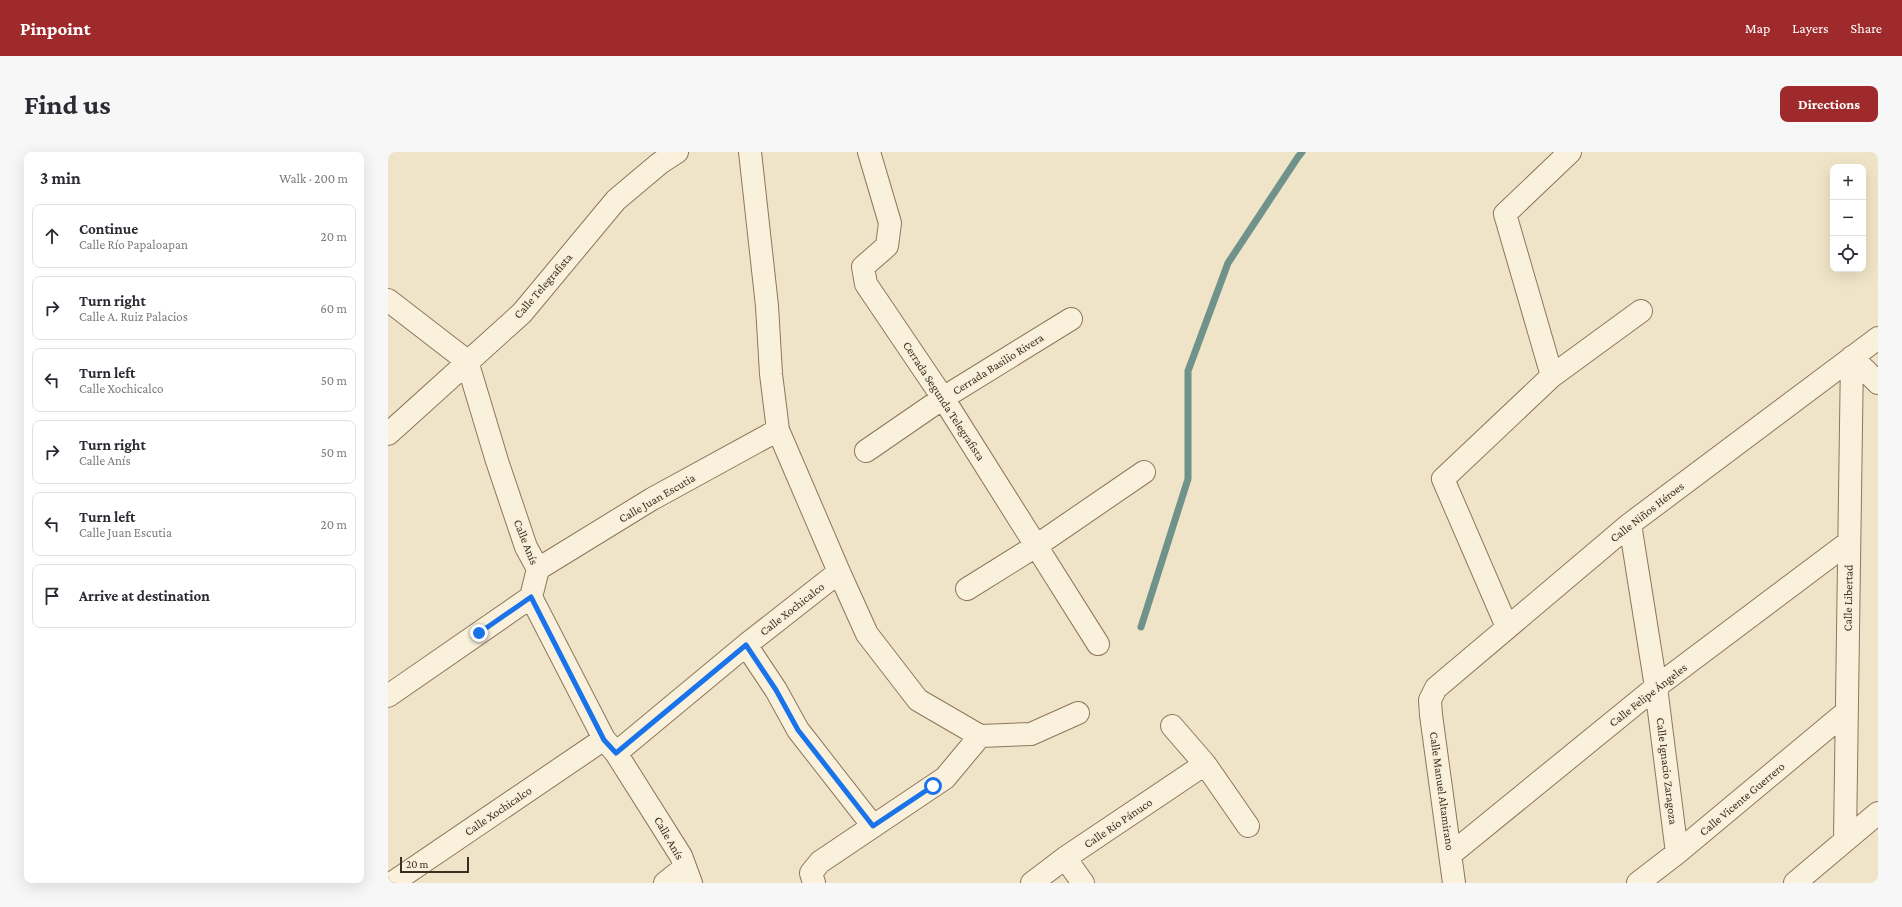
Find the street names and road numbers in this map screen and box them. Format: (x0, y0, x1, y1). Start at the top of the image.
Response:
street label: Calle Telegrafista (511, 250, 576, 322)
street label: Cerrada Basilio Rivera (950, 330, 1047, 398)
street label: Cerrada Segunda Telegrafista (900, 339, 988, 464)
street label: Calle Juan Escutia (616, 470, 698, 526)
street label: Calle Niños Héroes (1607, 479, 1687, 545)
street label: Calle Anís (511, 517, 541, 567)
street label: Calle Libertad (1840, 564, 1856, 632)
street label: Calle Xochicalco (757, 579, 827, 639)
street label: Calle Felipe Ángeles (1606, 660, 1690, 730)
street label: Calle Ignacio Zaragoza (1653, 717, 1681, 826)
street label: Calle Manuel Altamirano (1427, 731, 1457, 851)
street label: Calle Vicente Guerrero (1697, 759, 1788, 839)
street label: Calle Xochicalco (462, 783, 534, 839)
street label: Calle Río Pánuco (1081, 795, 1155, 851)
street label: Calle Anís (651, 814, 687, 862)

